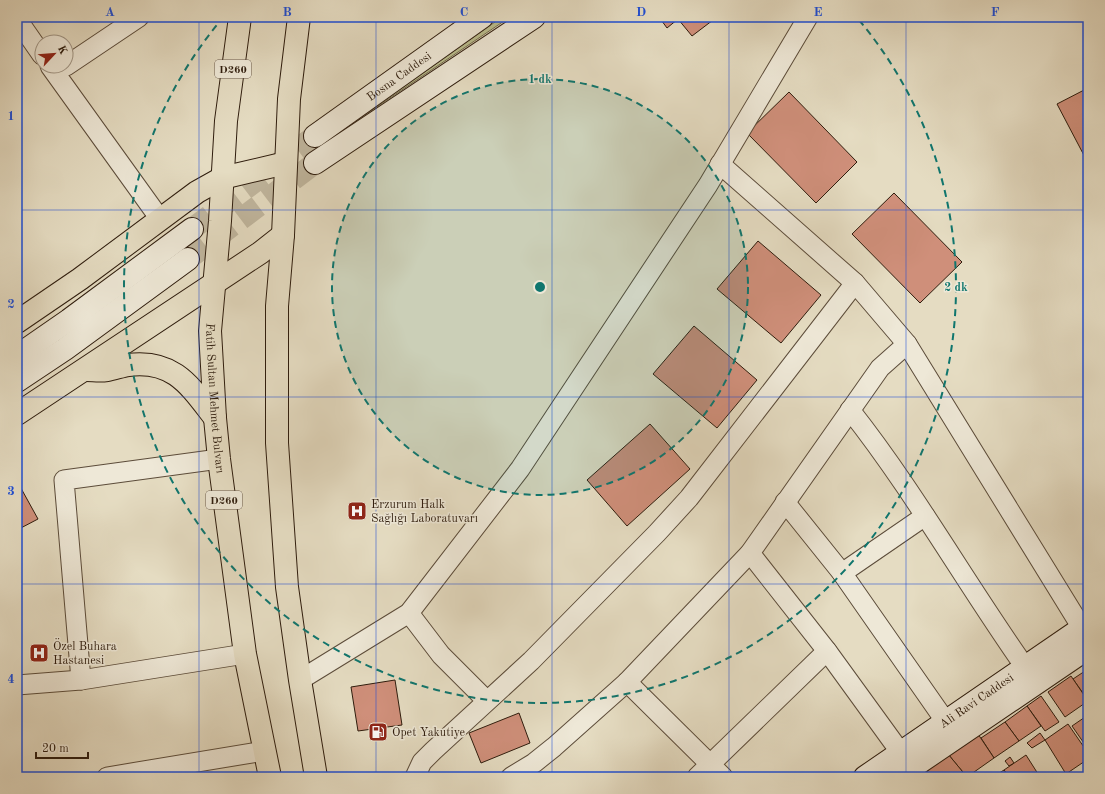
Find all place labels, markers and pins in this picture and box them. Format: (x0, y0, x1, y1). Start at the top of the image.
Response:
centre of rings (533, 280, 547, 294)
place label: Erzurum Halk Sağlığı Laboratuvarı (371, 499, 478, 525)
hospital icon: Erzurum Halk Sağlığı Laboratuvarı (346, 500, 368, 522)
place label: Özel Buhara Hastanesi (53, 637, 117, 667)
hospital icon: Özel Buhara Hastanesi (28, 642, 50, 664)
fuel station icon: Opet Yakutiye (367, 721, 389, 743)
place label: Opet Yakutiye (392, 727, 465, 739)

